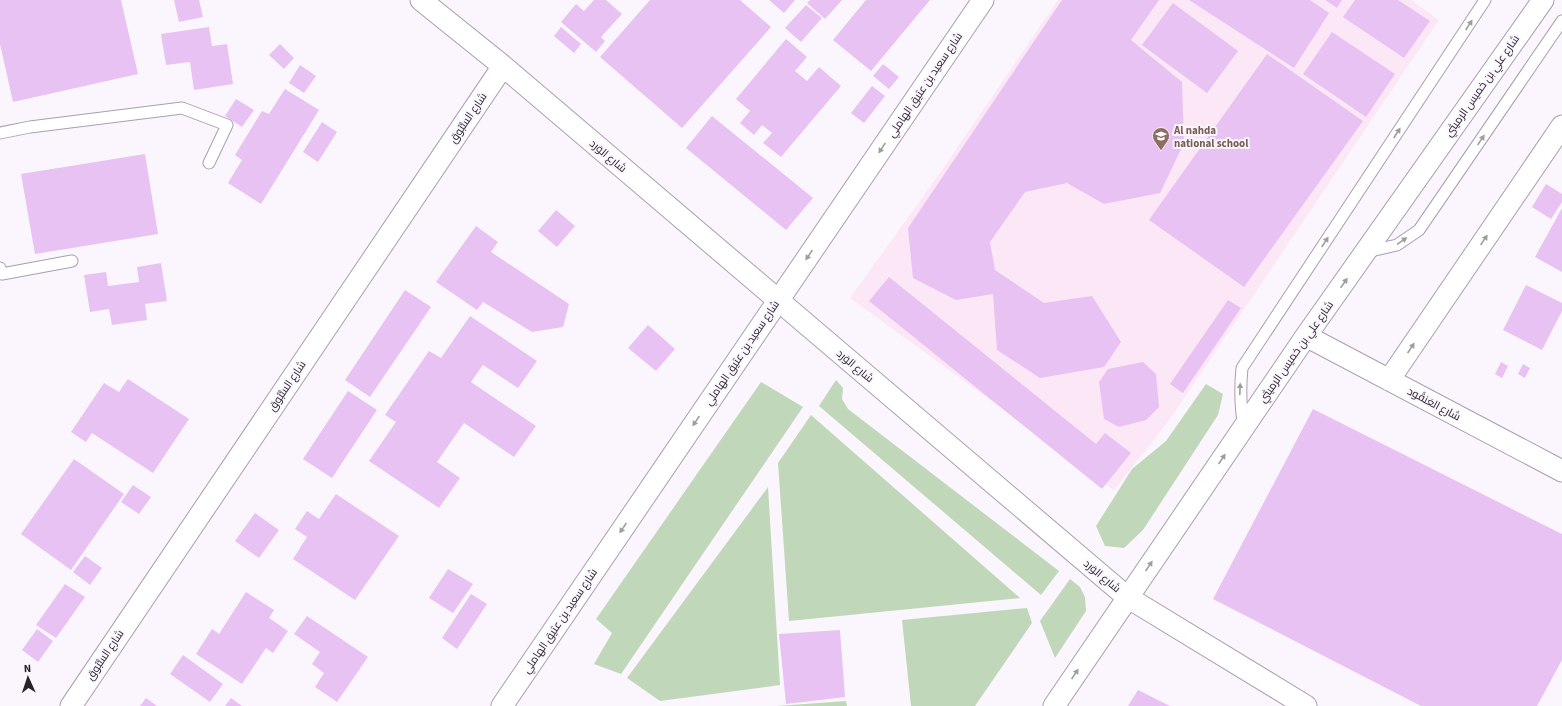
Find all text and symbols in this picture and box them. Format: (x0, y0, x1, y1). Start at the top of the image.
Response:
one-way arrow (1465, 20, 1473, 30)
street label: شارع سعيد بن عتيق الهاملي (884, 29, 967, 141)
street label: شارع علي بن خميس الرميثي (1441, 32, 1524, 140)
street label: شارع السُّبُوق (446, 90, 490, 146)
place label: Al nahda national school (1173, 123, 1249, 151)
school or university icon: Al nahda national school (1151, 126, 1171, 151)
one-way arrow (1393, 128, 1401, 138)
one-way arrow (1477, 134, 1485, 145)
street label: شارع الوَرد (586, 136, 630, 176)
one-way arrow (878, 143, 886, 153)
one-way arrow (1480, 235, 1488, 246)
one-way arrow (1322, 236, 1329, 248)
one-way arrow (1396, 238, 1408, 245)
one-way arrow (805, 250, 813, 260)
one-way arrow (1340, 278, 1348, 288)
street label: شارع سعيد بن عتيق الهاملي (701, 297, 784, 409)
street label: شارع علي بن خميس الرميثي (1255, 298, 1338, 406)
one-way arrow (1407, 343, 1415, 353)
street label: شارع الوَرد (833, 346, 877, 386)
street label: شارع السُّبُوق (265, 358, 309, 414)
one-way arrow (1237, 383, 1244, 395)
street label: شارع العَنقُود (1405, 384, 1463, 424)
one-way arrow (692, 415, 700, 426)
one-way arrow (1218, 454, 1226, 464)
one-way arrow (619, 523, 627, 533)
street label: شارع الوَرد (1080, 556, 1124, 596)
one-way arrow (1145, 561, 1153, 572)
street label: شارع سعيد بن عتيق الهاملي (519, 565, 602, 677)
street label: شارع السُّبُوق (83, 627, 127, 683)
north arrow (8, 658, 48, 698)
text: N (23, 661, 32, 676)
one-way arrow (1071, 669, 1079, 679)

